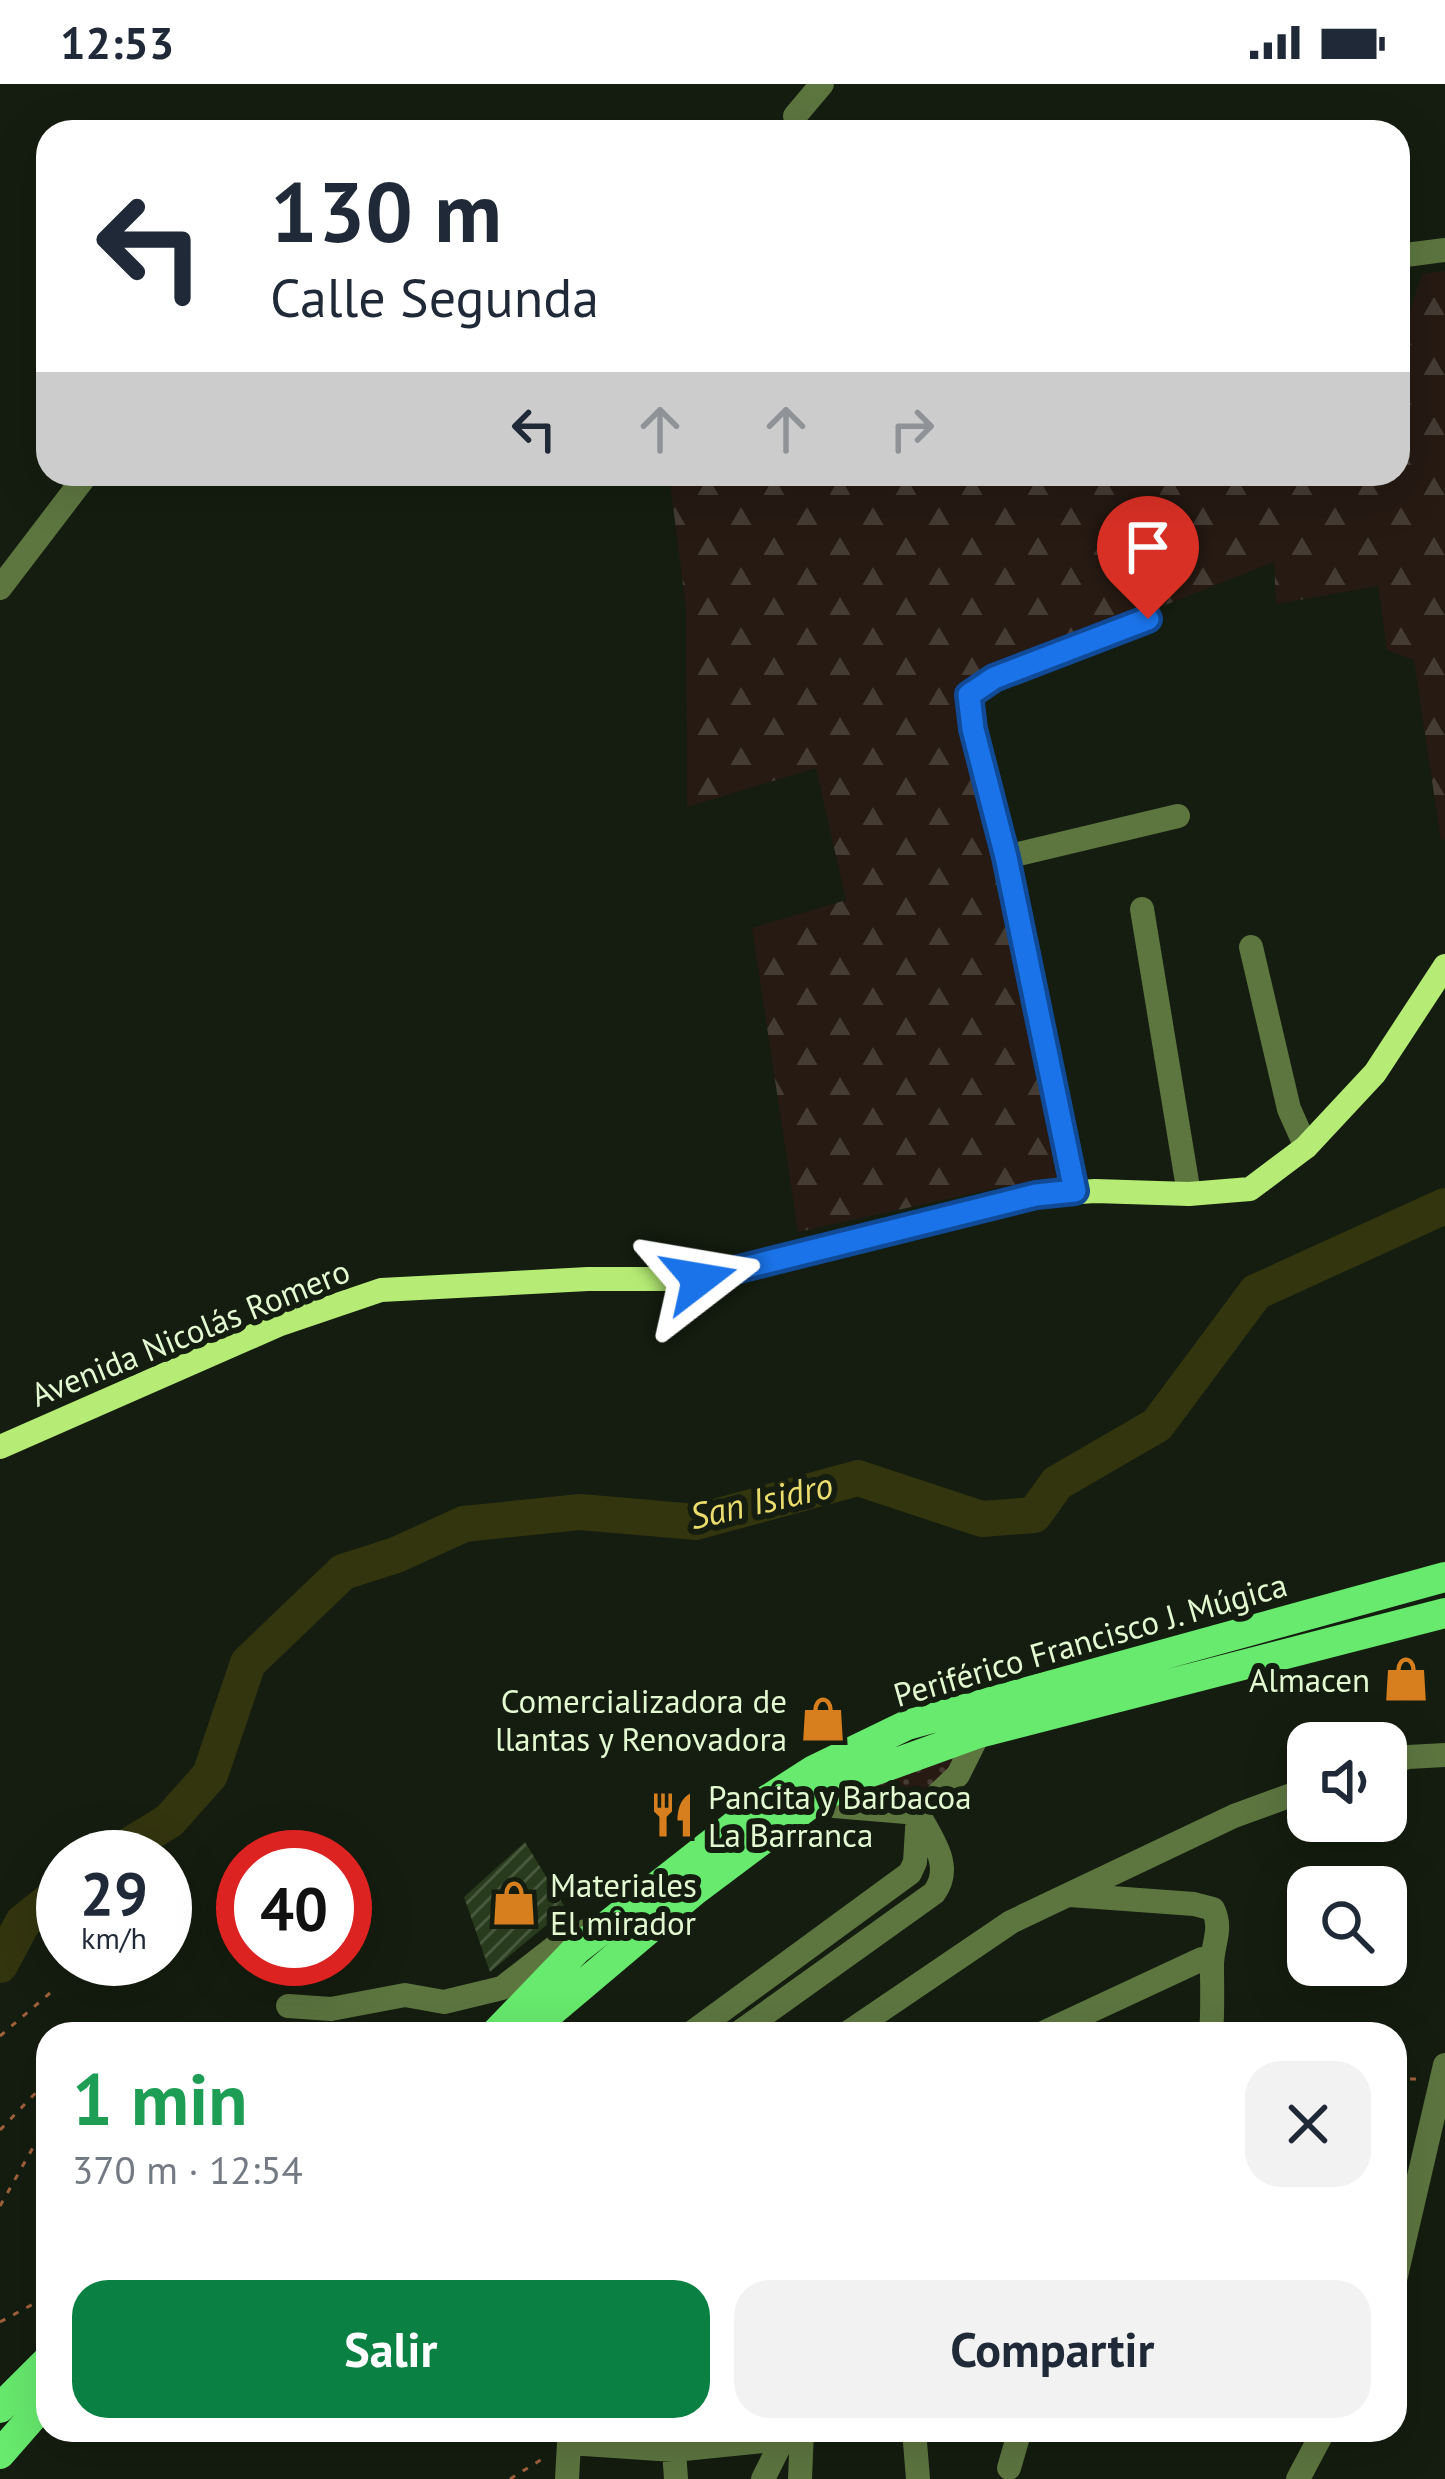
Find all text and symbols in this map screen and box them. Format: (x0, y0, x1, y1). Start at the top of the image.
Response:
text: 12:53 (60, 13, 174, 71)
text: 130 m (270, 156, 502, 265)
icon: left (72, 168, 228, 324)
text: Calle Segunda (270, 262, 599, 332)
icon: left (501, 396, 567, 462)
icon: ahead (627, 396, 693, 462)
icon: ahead (753, 396, 819, 462)
icon: right (879, 396, 945, 462)
pin (1097, 496, 1199, 619)
icon: arrive (1115, 514, 1181, 580)
position arrow (636, 1216, 762, 1342)
street label: Avenida Nicolás Romero (24, 1248, 356, 1416)
water label: San Isidro (685, 1461, 837, 1539)
street label: Periférico Francisco J. Múgica (888, 1562, 1292, 1716)
shop icon: Almacen (1381, 1654, 1431, 1704)
place label: Almacen (1249, 1658, 1370, 1701)
place label: Comercializadora de llantas y Renovadora (495, 1679, 787, 1760)
shop icon: Comercializadora de llantas y Renovadora (798, 1694, 848, 1744)
map controls (1287, 1722, 1407, 1986)
button: sound (1287, 1722, 1407, 1842)
place label: Pancita y Barbacoa La Barranca (708, 1775, 972, 1856)
restaurant icon: Pancita y Barbacoa La Barranca (647, 1790, 697, 1840)
speed limit sign: 40 (216, 1830, 372, 1986)
text: 29 (80, 1854, 148, 1932)
place label: Materiales El mirador (550, 1863, 697, 1944)
button: search (1287, 1866, 1407, 1986)
shop icon: Materiales El mirador (489, 1878, 539, 1928)
text: km/h (81, 1918, 147, 1957)
text: 1 min (72, 2052, 248, 2145)
button: close (1245, 2061, 1371, 2187)
text: 370 m · 12:54 (72, 2144, 303, 2195)
button: Salir (72, 2280, 710, 2418)
button: Compartir (734, 2280, 1371, 2418)

